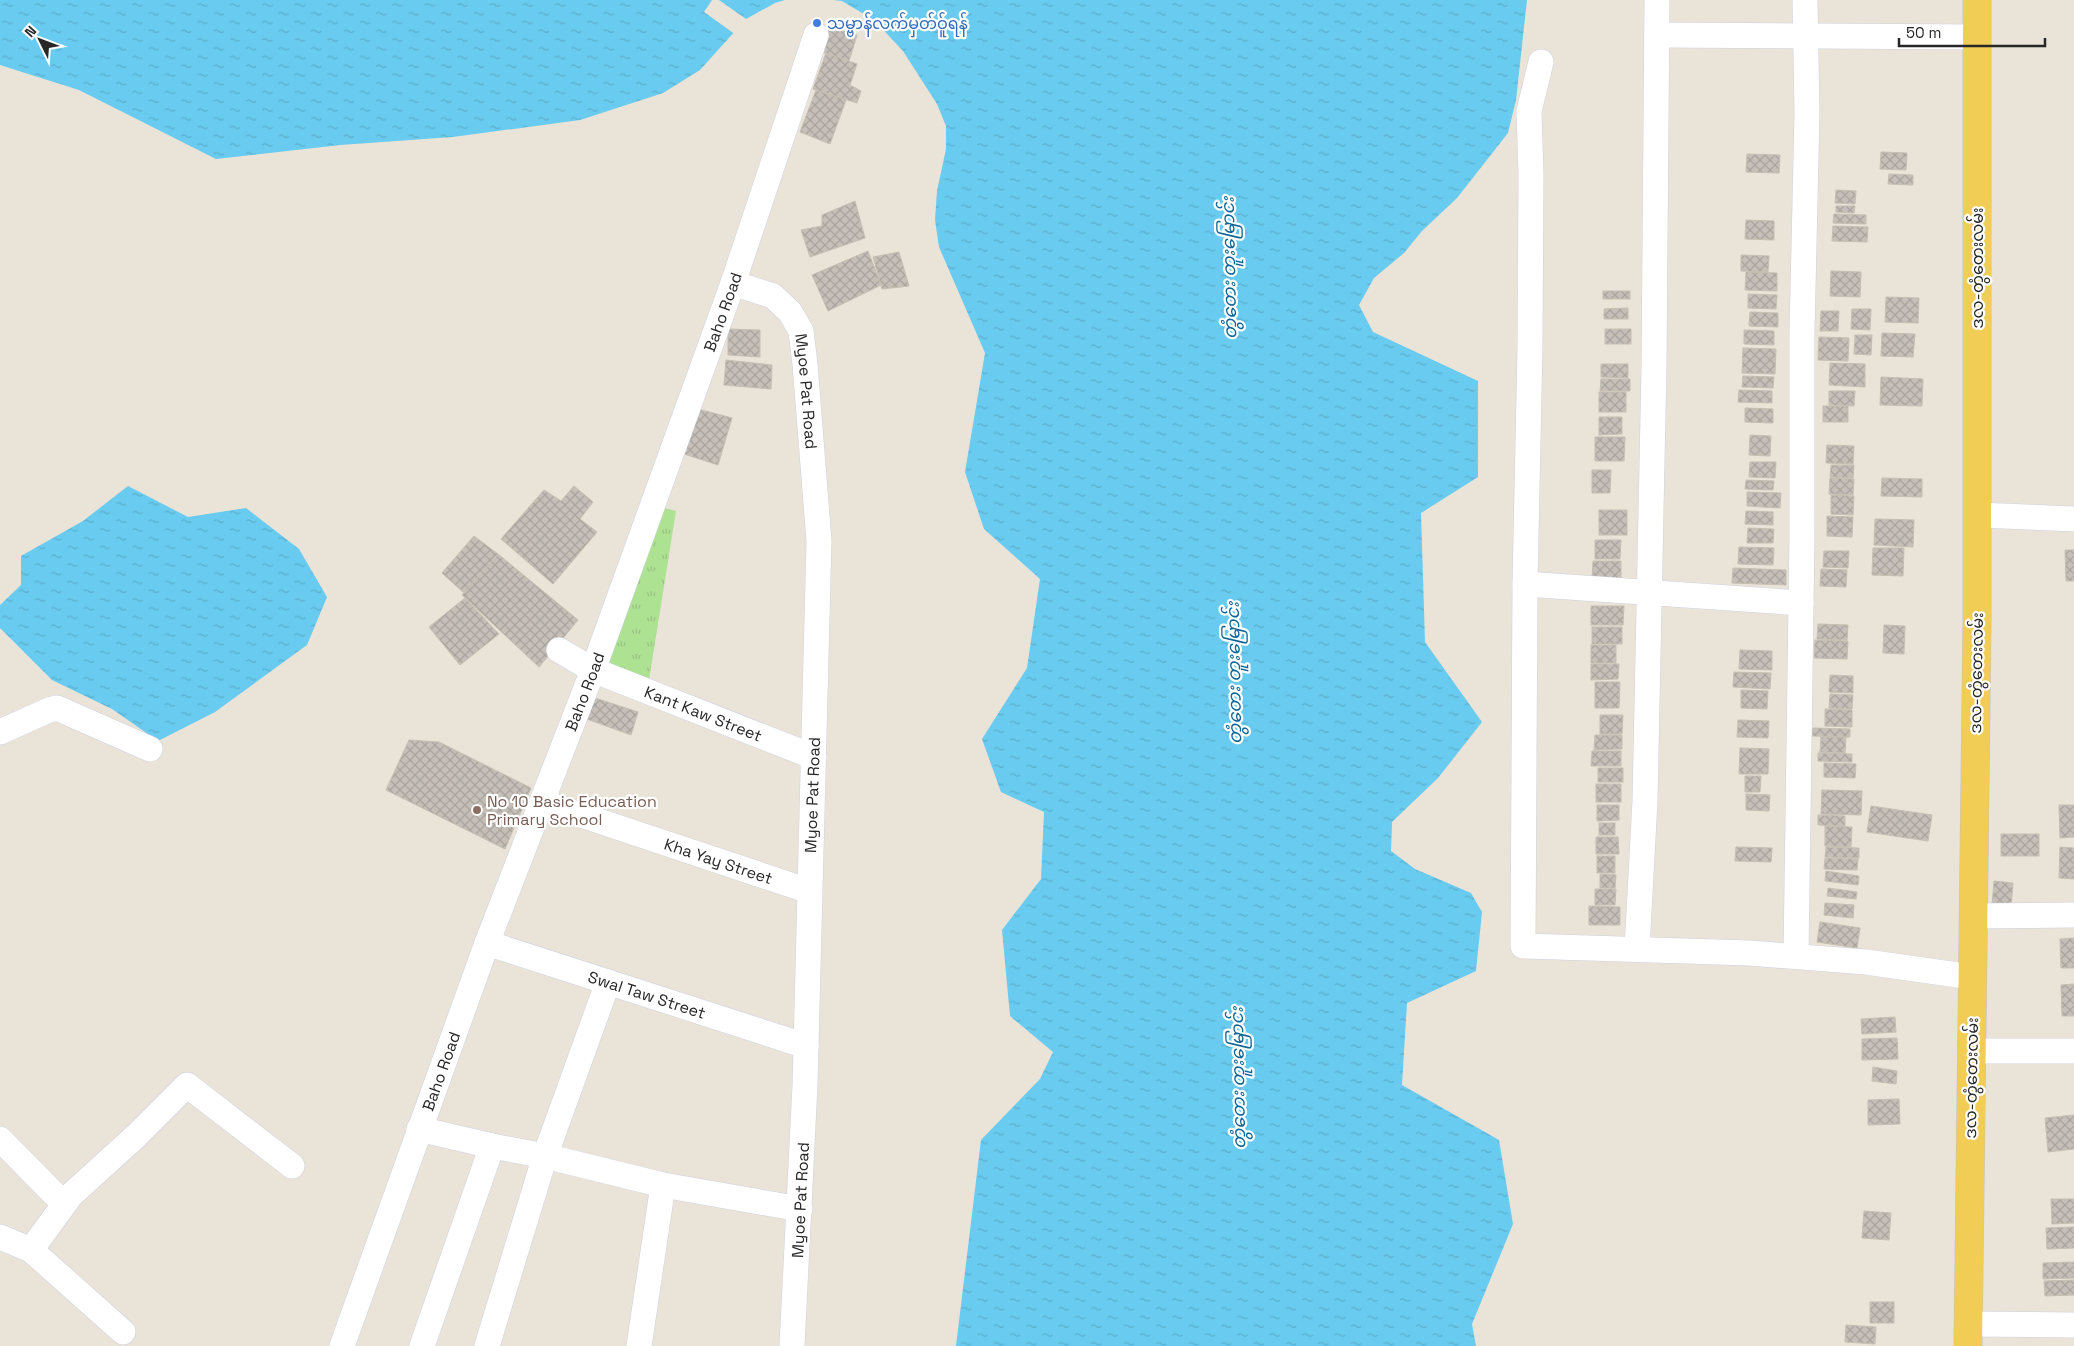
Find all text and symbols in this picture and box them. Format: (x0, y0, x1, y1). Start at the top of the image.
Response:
place label: သမ္ဗာန်လက်မှတ်ဝ်ူရန် (827, 12, 968, 38)
north arrow (15, 15, 65, 65)
scale bar (1899, 15, 2045, 47)
marker: သမ္ဗာန်လက်မှတ်ဝ်ူရန် (811, 17, 823, 29)
text: N (21, 22, 40, 41)
text: 50 m (1906, 23, 1941, 42)
water label: တွံတေး တူးမြောင်း (1215, 195, 1245, 339)
street label: ဒလ-တွံတေးလမ်း (1966, 207, 1991, 329)
street label: Baho Road (699, 270, 747, 355)
street label: Myoe Pat Road (790, 332, 822, 450)
water label: တွံတေး တူးမြောင်း (1220, 600, 1250, 744)
street label: ဒလ-တွံတေးလမ်း (1964, 612, 1991, 734)
street label: Baho Road (560, 649, 610, 734)
street label: Kant Kaw Street (641, 681, 765, 747)
street label: Myoe Pat Road (800, 737, 825, 853)
place label: No 10 Basic Education Primary School (487, 791, 657, 830)
marker: No 10 Basic Education Primary School (471, 804, 483, 816)
street label: Kha Yay Street (661, 833, 775, 889)
street label: Swal Taw Street (585, 966, 708, 1024)
water label: တွံတေး တူးမြောင်း (1224, 1005, 1254, 1149)
street label: ဒလ-တွံတေးလမ်း (1959, 1017, 1986, 1139)
street label: Baho Road (417, 1029, 465, 1114)
street label: Myoe Pat Road (787, 1142, 814, 1258)

